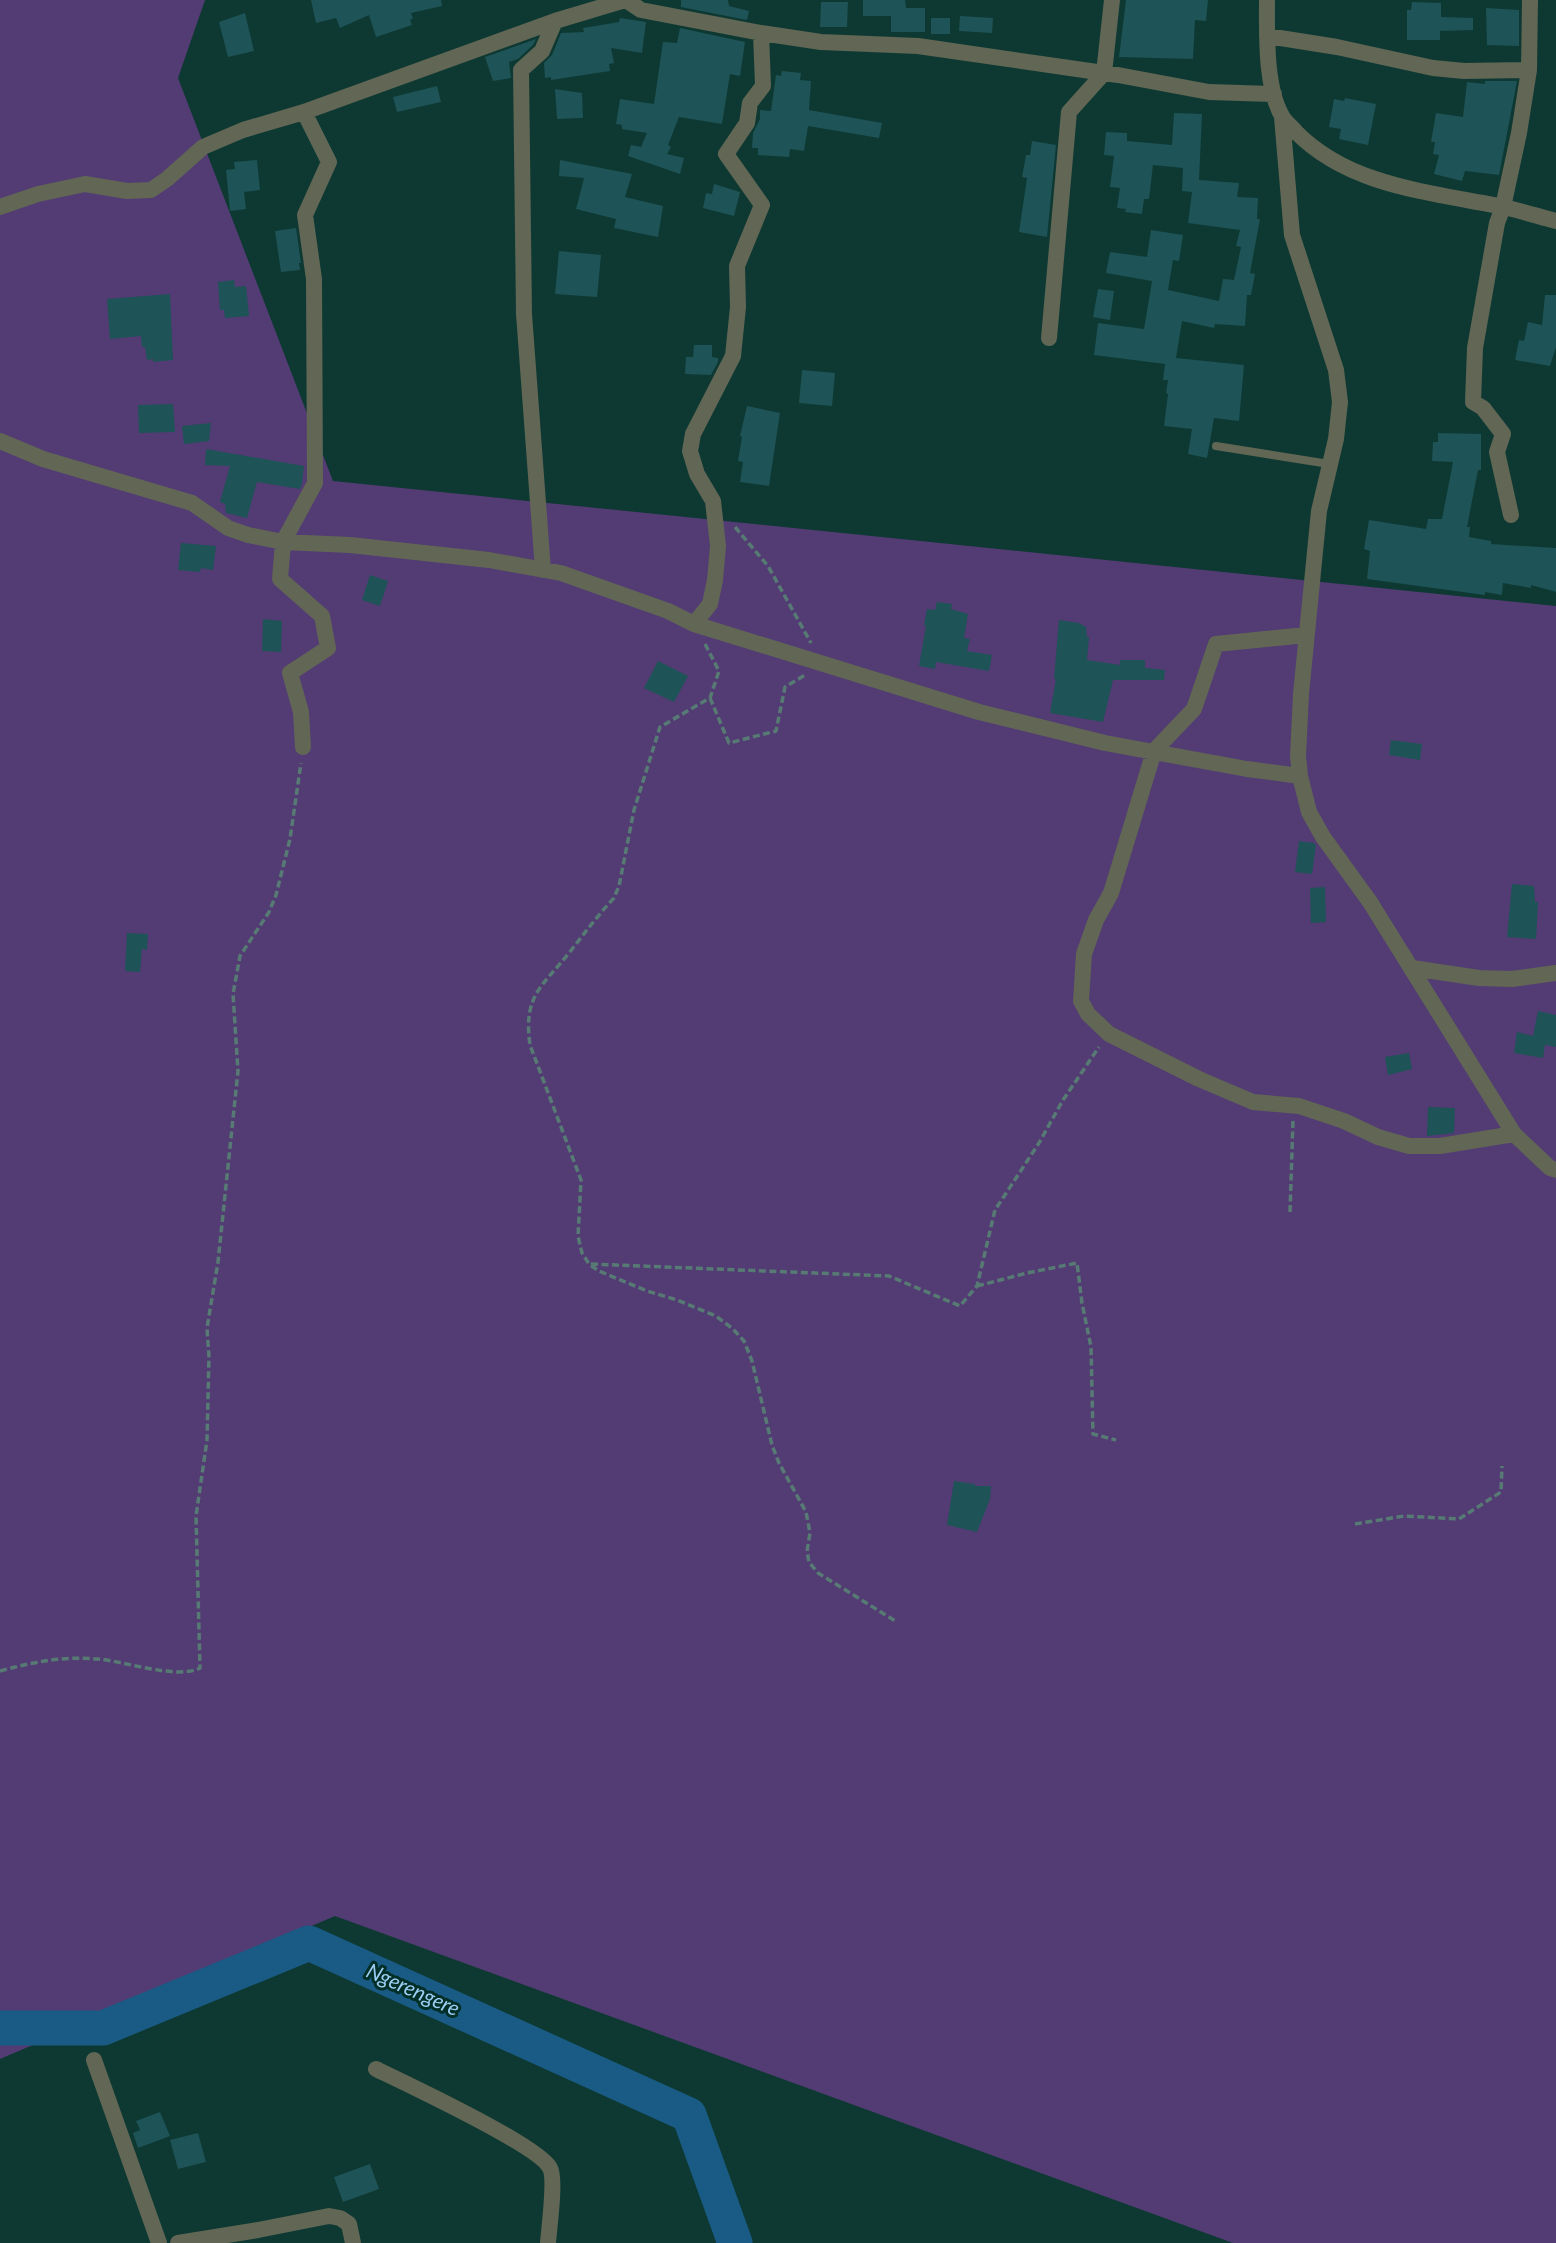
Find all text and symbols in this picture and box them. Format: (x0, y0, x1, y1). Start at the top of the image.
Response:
water label: Ngerengere (363, 1957, 464, 2020)

